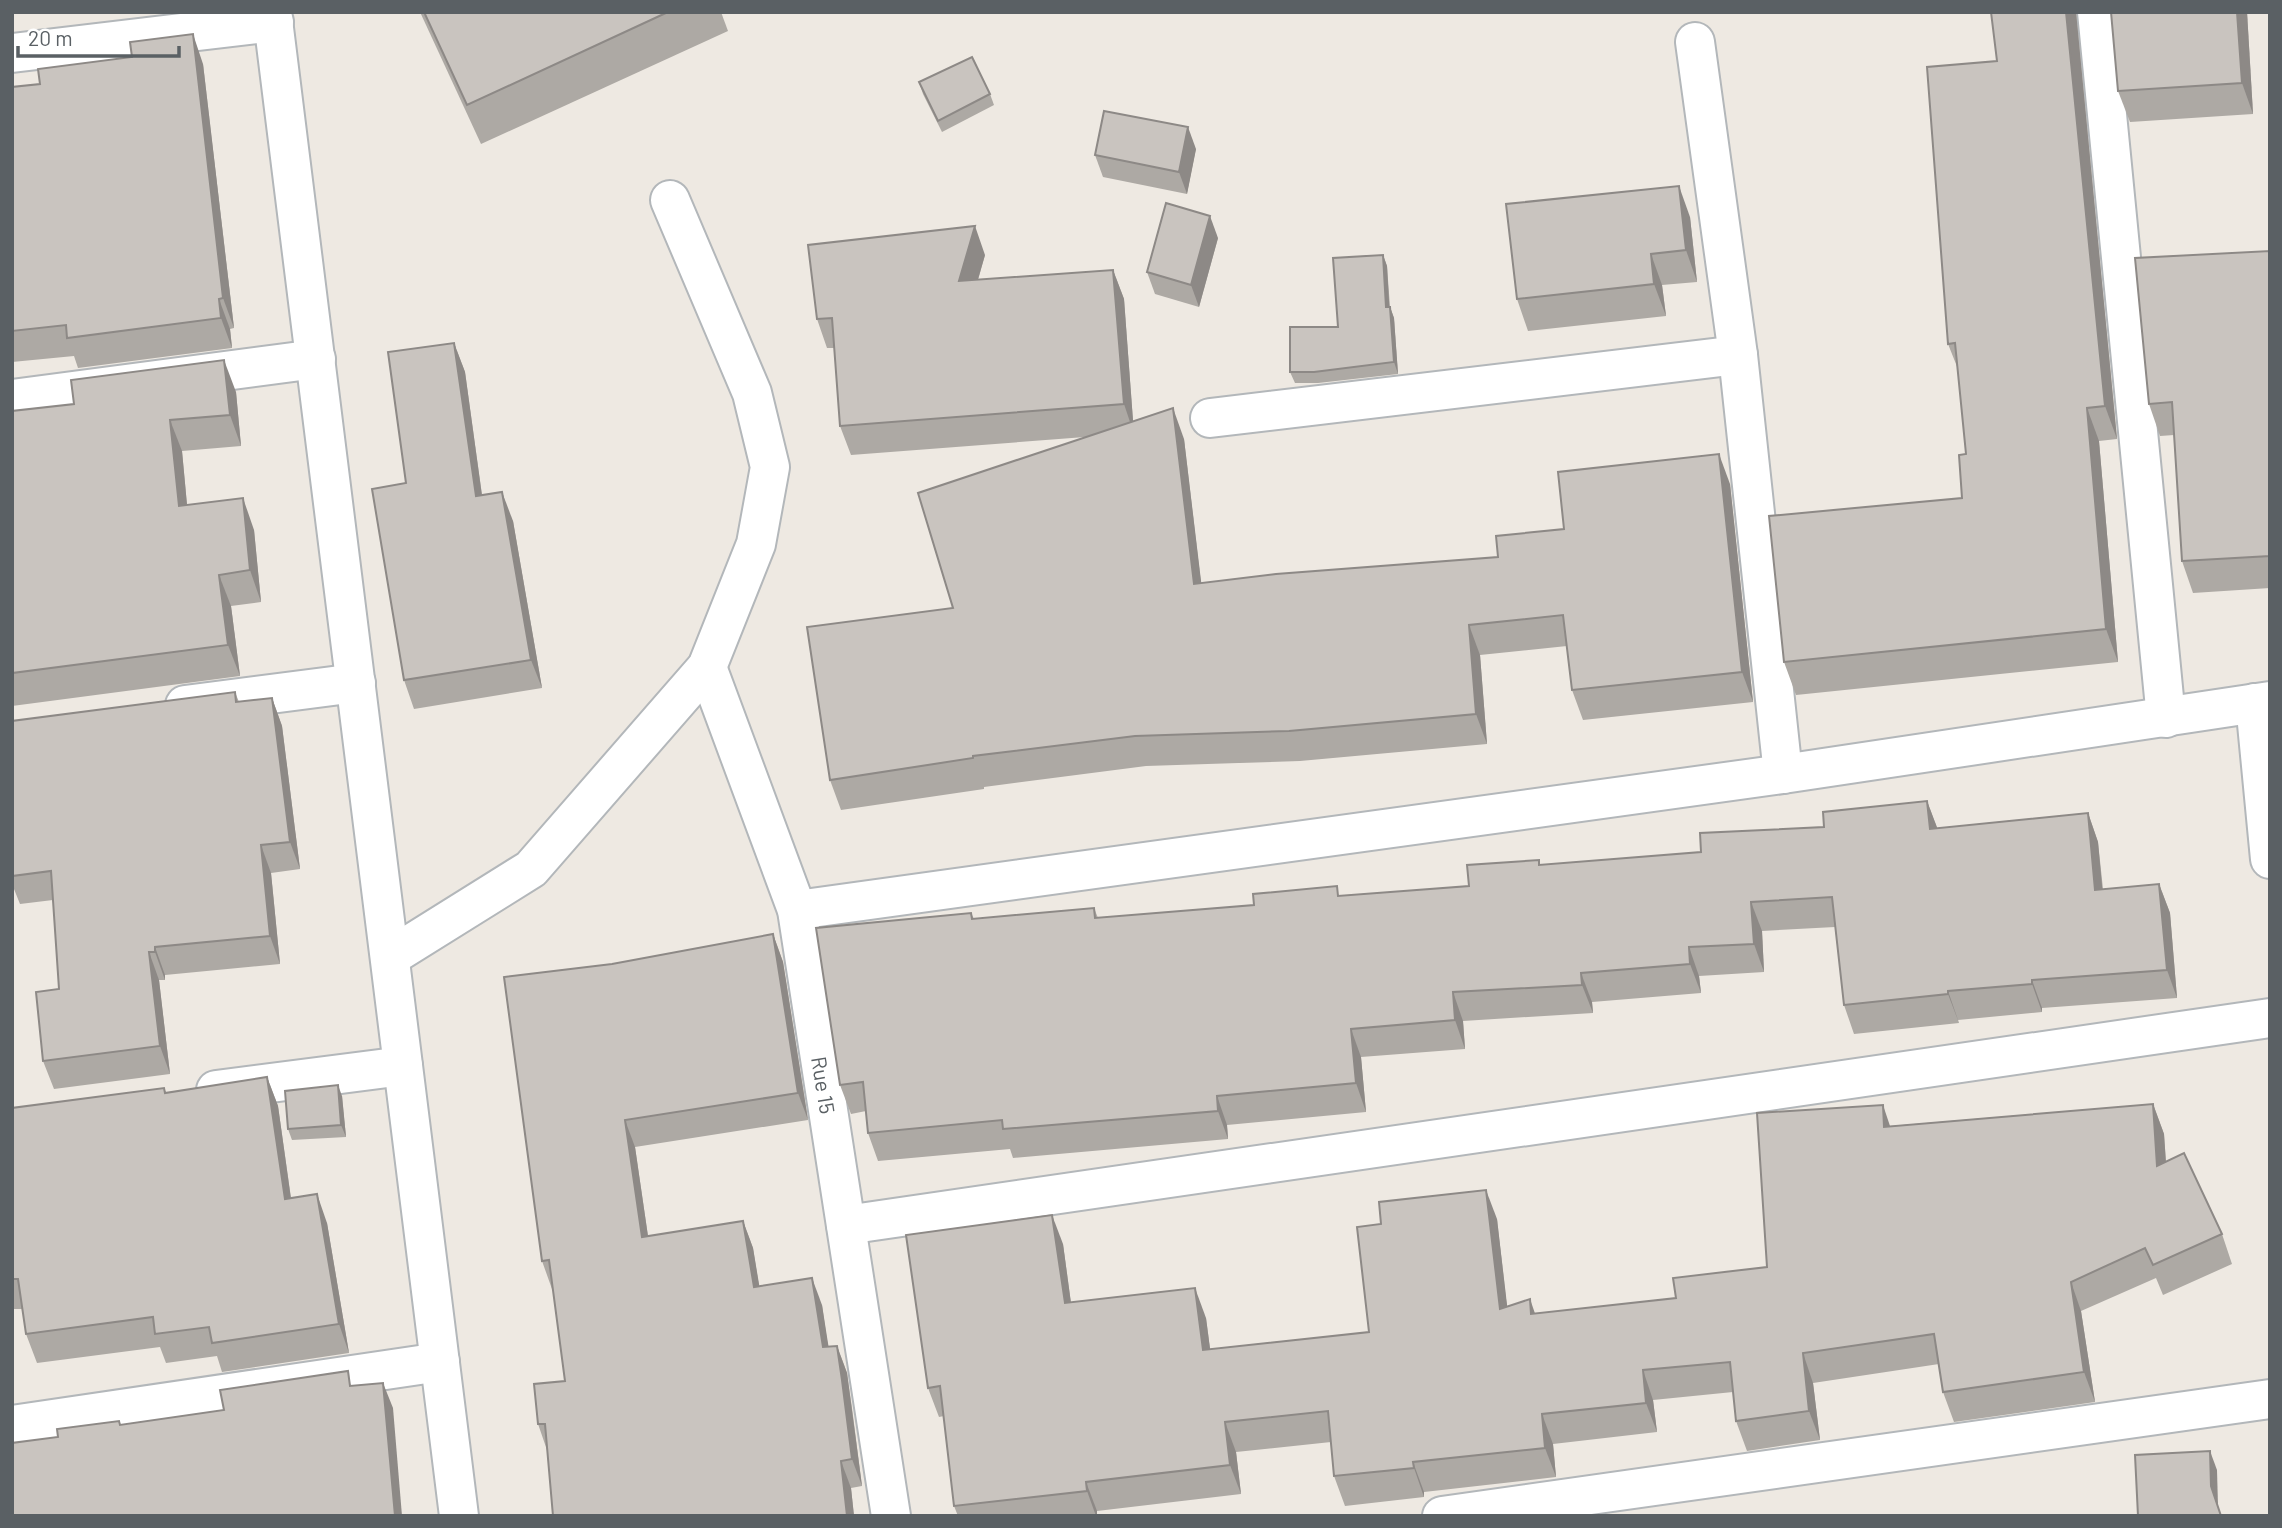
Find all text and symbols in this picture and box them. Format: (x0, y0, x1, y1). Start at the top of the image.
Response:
scale bar (18, 14, 178, 58)
text: 20 m (28, 25, 73, 50)
street label: Rue 15 (807, 1055, 841, 1115)

